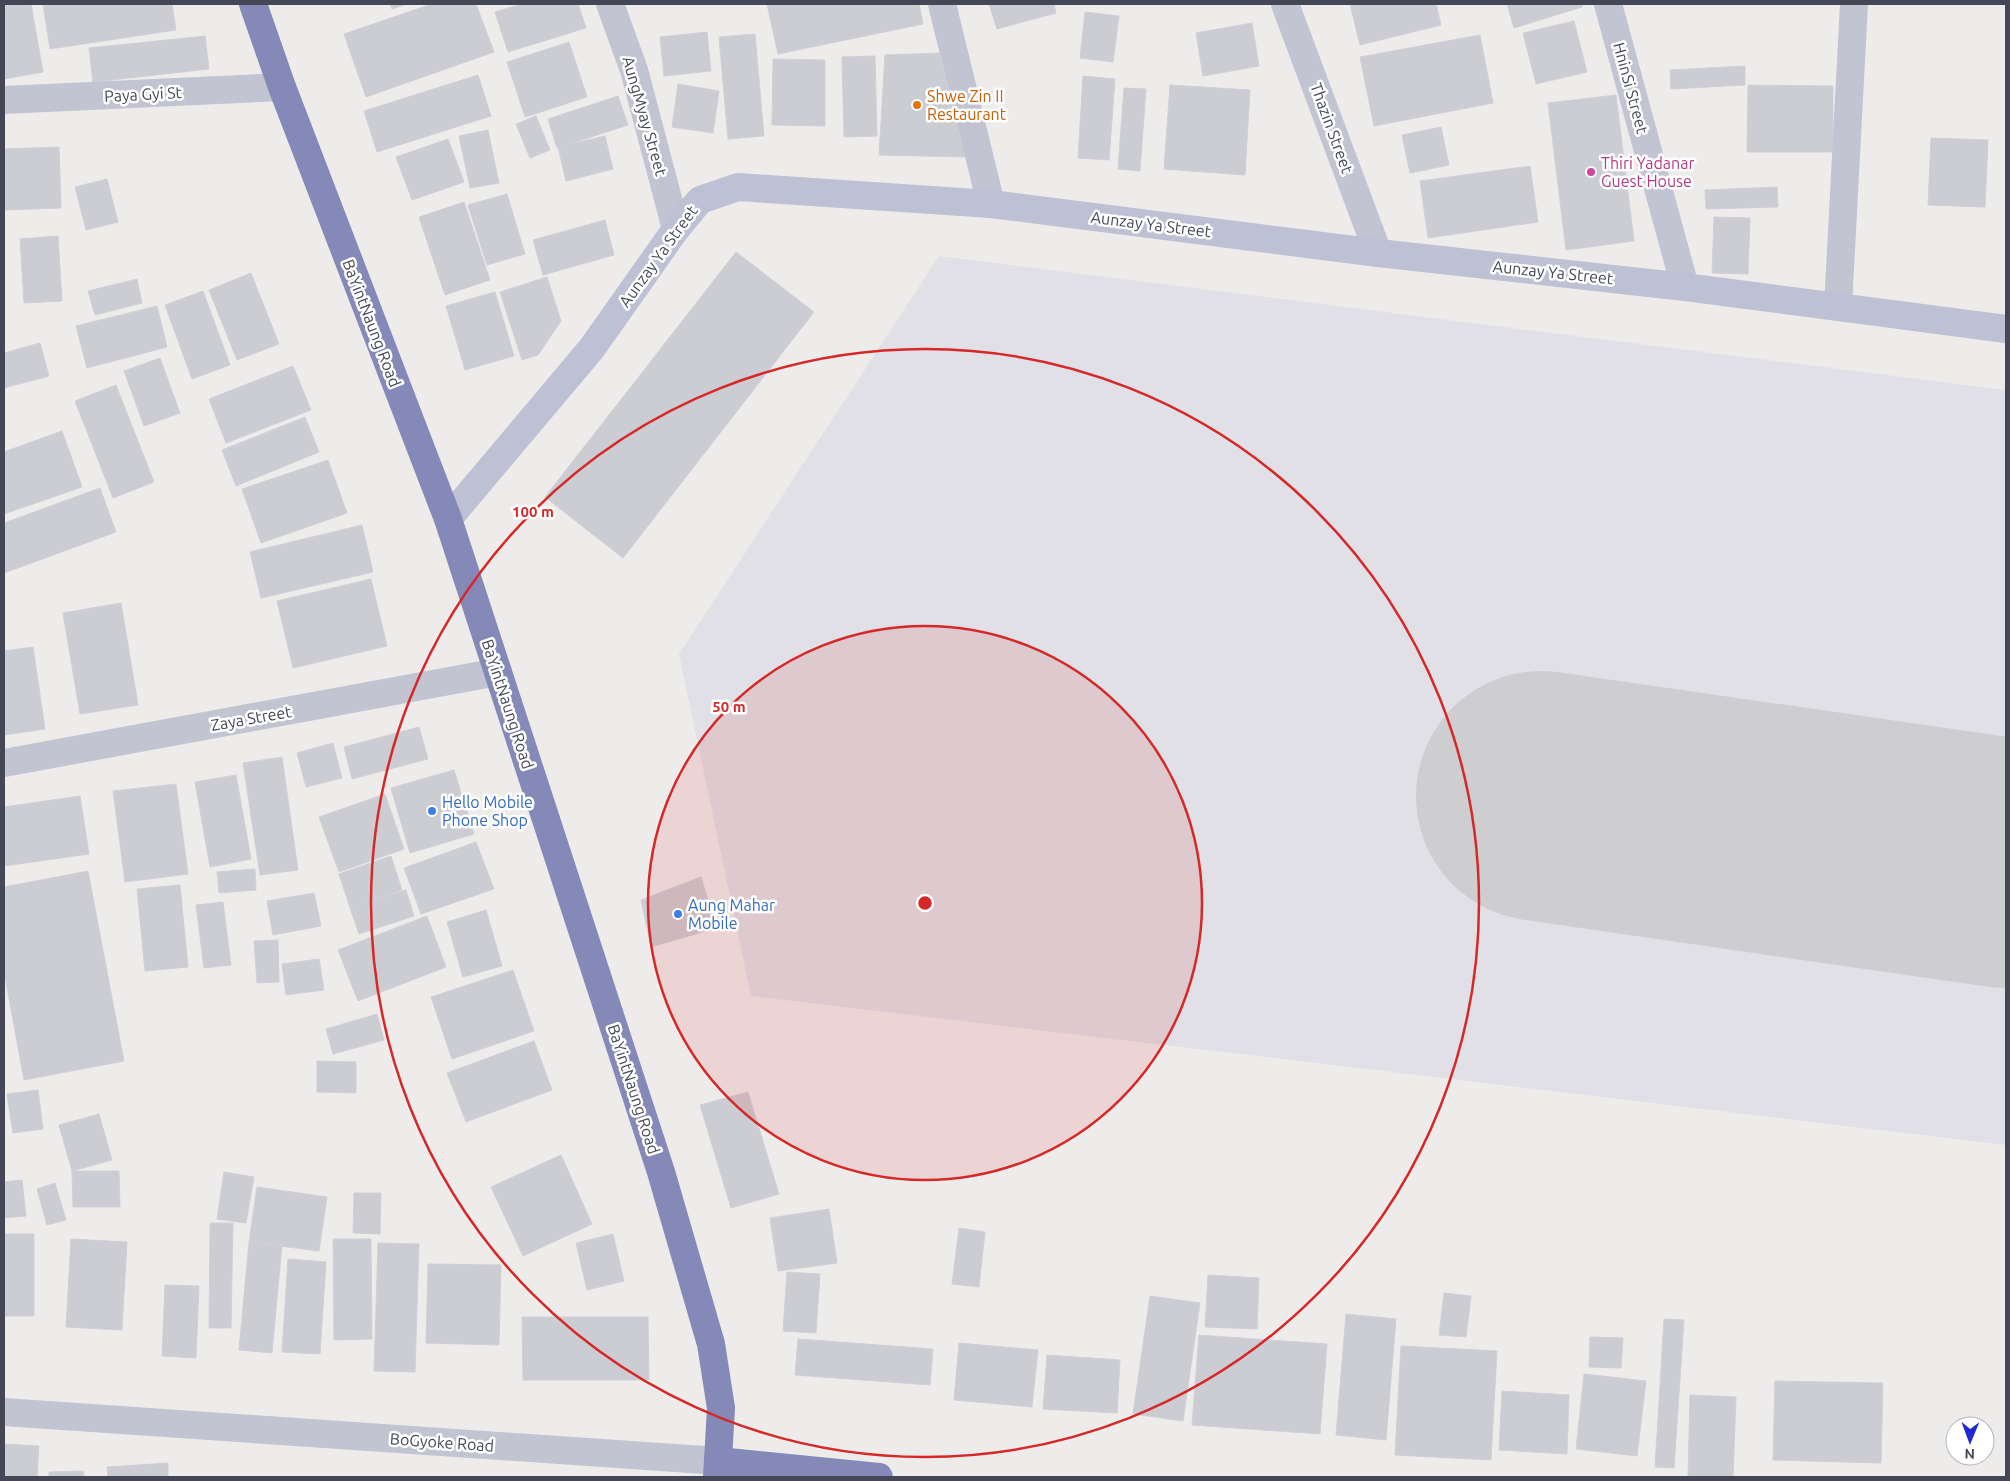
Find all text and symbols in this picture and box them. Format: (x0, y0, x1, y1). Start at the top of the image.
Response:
street label: HninSi Street (1610, 40, 1652, 136)
street label: AungMyay Street (619, 54, 671, 179)
street label: Thazin Street (1307, 80, 1357, 176)
street label: Paya Gyi St (104, 83, 183, 105)
place label: Shwe Zin II Restaurant (927, 87, 1007, 123)
marker: Shwe Zin II Restaurant (911, 99, 923, 111)
place label: Thiri Yadanar Guest House (1601, 154, 1694, 190)
marker: Thiri Yadanar Guest House (1585, 166, 1597, 178)
street label: Aunzay Ya Street (615, 201, 701, 310)
street label: Aunzay Ya Street (1090, 208, 1213, 240)
street label: BaYintNaung Road (339, 257, 405, 389)
street label: Aunzay Ya Street (1492, 257, 1615, 287)
text: 100 m (512, 503, 554, 520)
street label: BaYintNaung Road (479, 637, 537, 771)
text: 50 m (712, 698, 746, 715)
street label: Zaya Street (209, 702, 293, 734)
place label: Hello Mobile Phone Shop (442, 793, 533, 829)
marker: Hello Mobile Phone Shop (426, 805, 438, 817)
centre of rings (916, 894, 934, 912)
place label: Aung Mahar Mobile (688, 896, 775, 932)
marker: Aung Mahar Mobile (672, 908, 684, 920)
street label: BaYintNaung Road (605, 1022, 663, 1156)
north arrow (1945, 1416, 1995, 1466)
street label: BoGyoke Road (389, 1429, 495, 1455)
text: N (1964, 1446, 1975, 1462)

